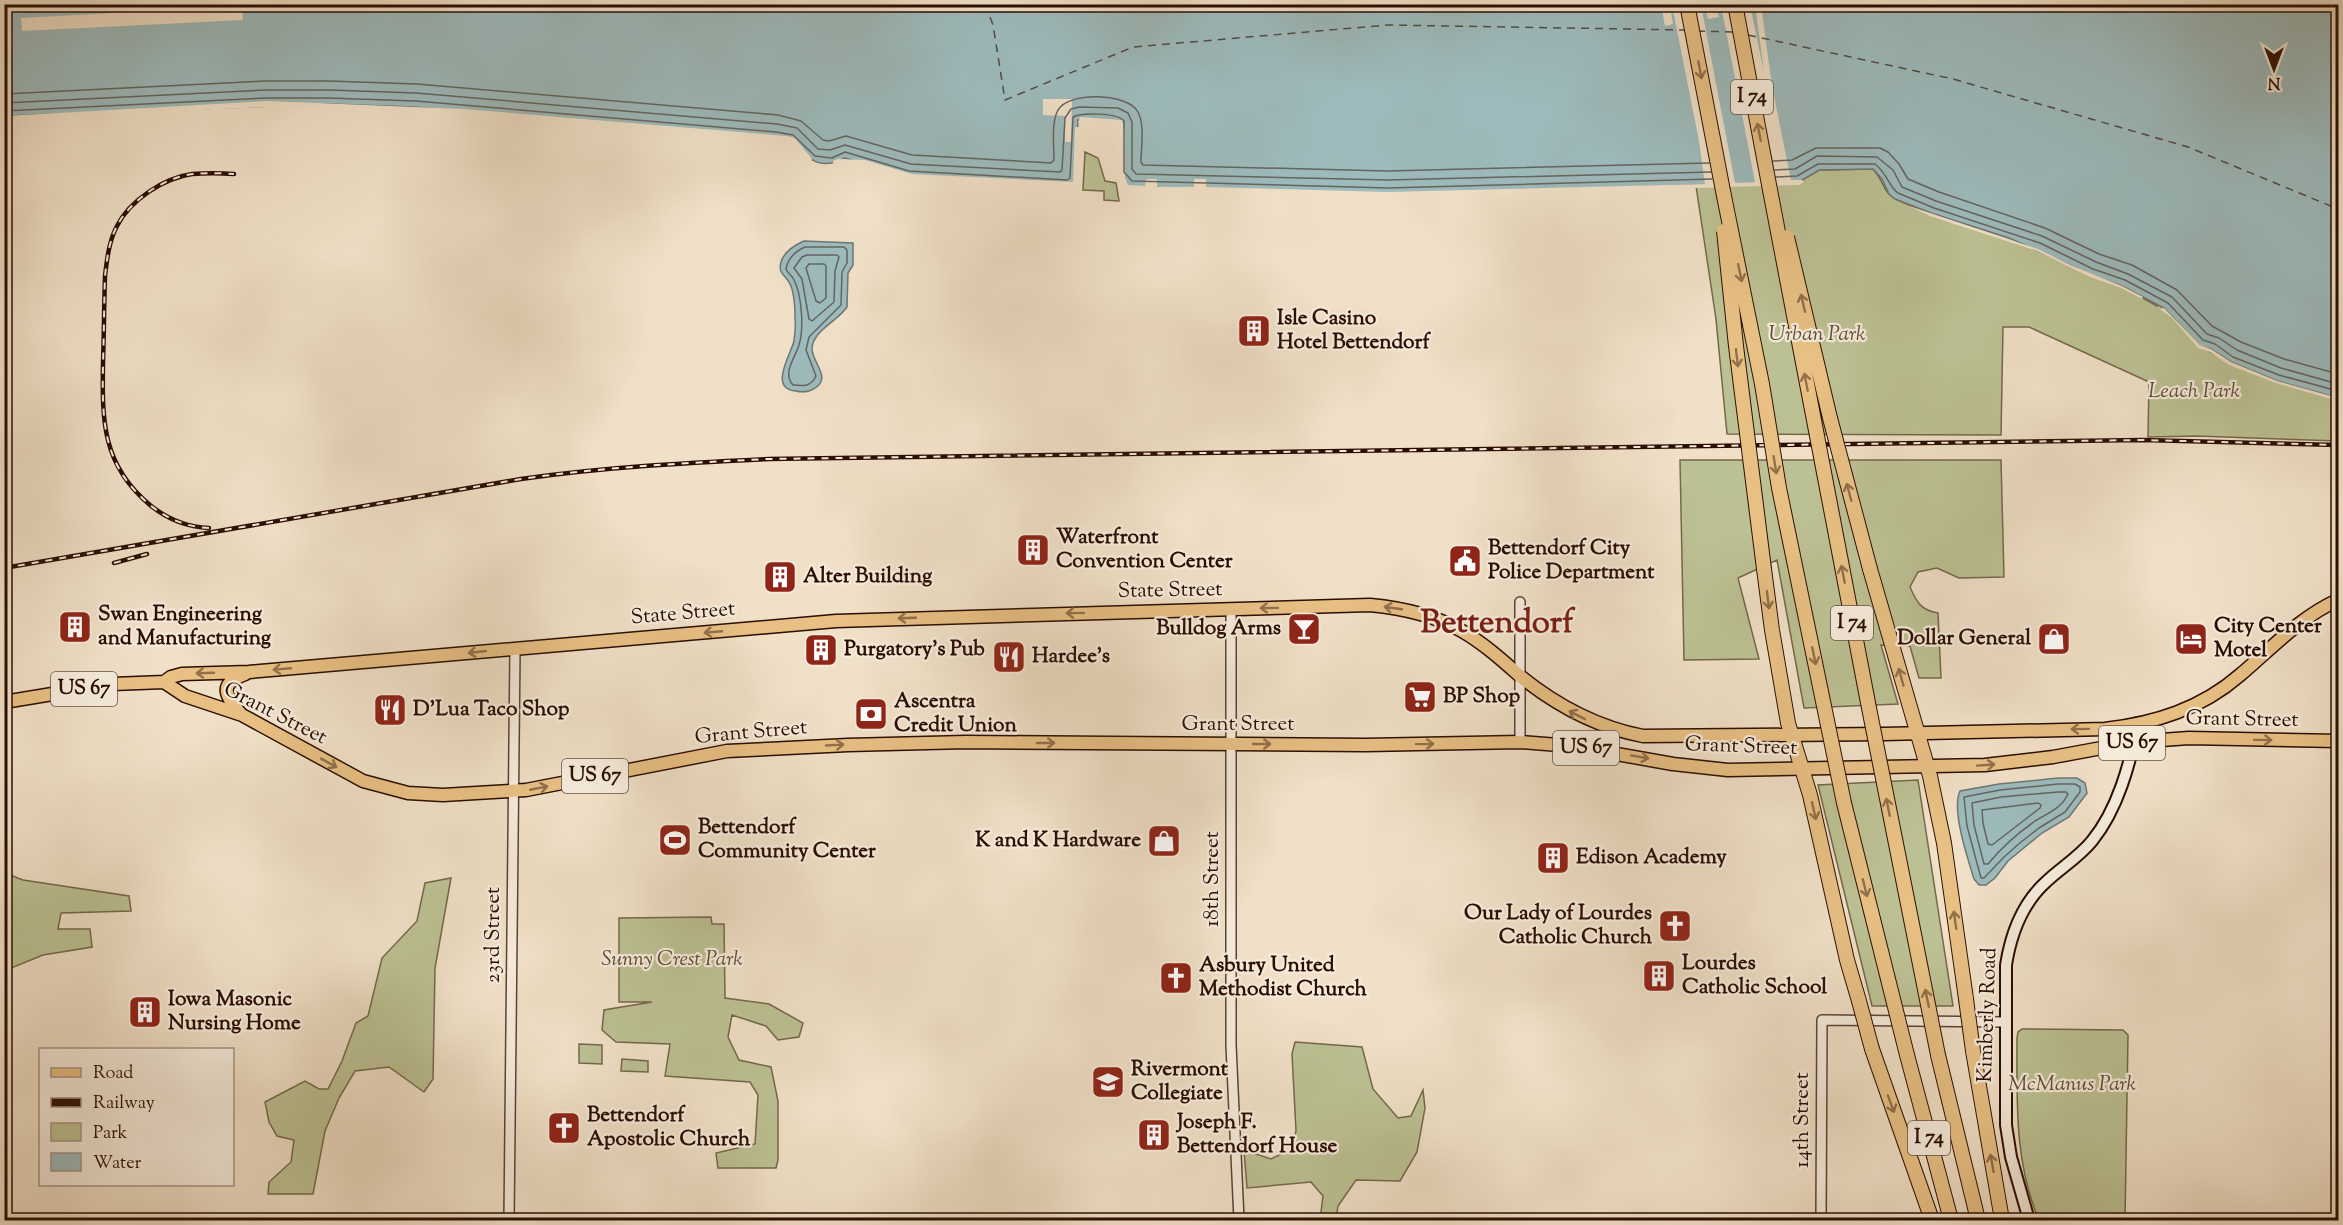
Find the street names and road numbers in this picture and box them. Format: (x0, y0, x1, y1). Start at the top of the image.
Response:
road number: I 74 (1731, 80, 1773, 114)
street label: State Street (1117, 575, 1223, 607)
street label: State Street (629, 594, 737, 634)
road number: I 74 (1831, 606, 1873, 640)
road number: US 67 (51, 672, 117, 706)
street label: Grant Street (218, 675, 332, 753)
street label: Grant Street (2185, 704, 2299, 736)
street label: Grant Street (1182, 710, 1294, 740)
street label: Grant Street (694, 713, 808, 753)
road number: US 67 (2099, 726, 2165, 760)
street label: Grant Street (1684, 730, 1798, 764)
road number: US 67 (1553, 731, 1619, 765)
road number: US 67 (562, 759, 628, 793)
street label: 18th Street (1198, 831, 1228, 927)
street label: 23rd Street (479, 887, 509, 983)
street label: Kimberly Road (1971, 947, 2005, 1083)
street label: 14th Street (1788, 1072, 1818, 1168)
road number: I 74 (1908, 1121, 1950, 1155)

